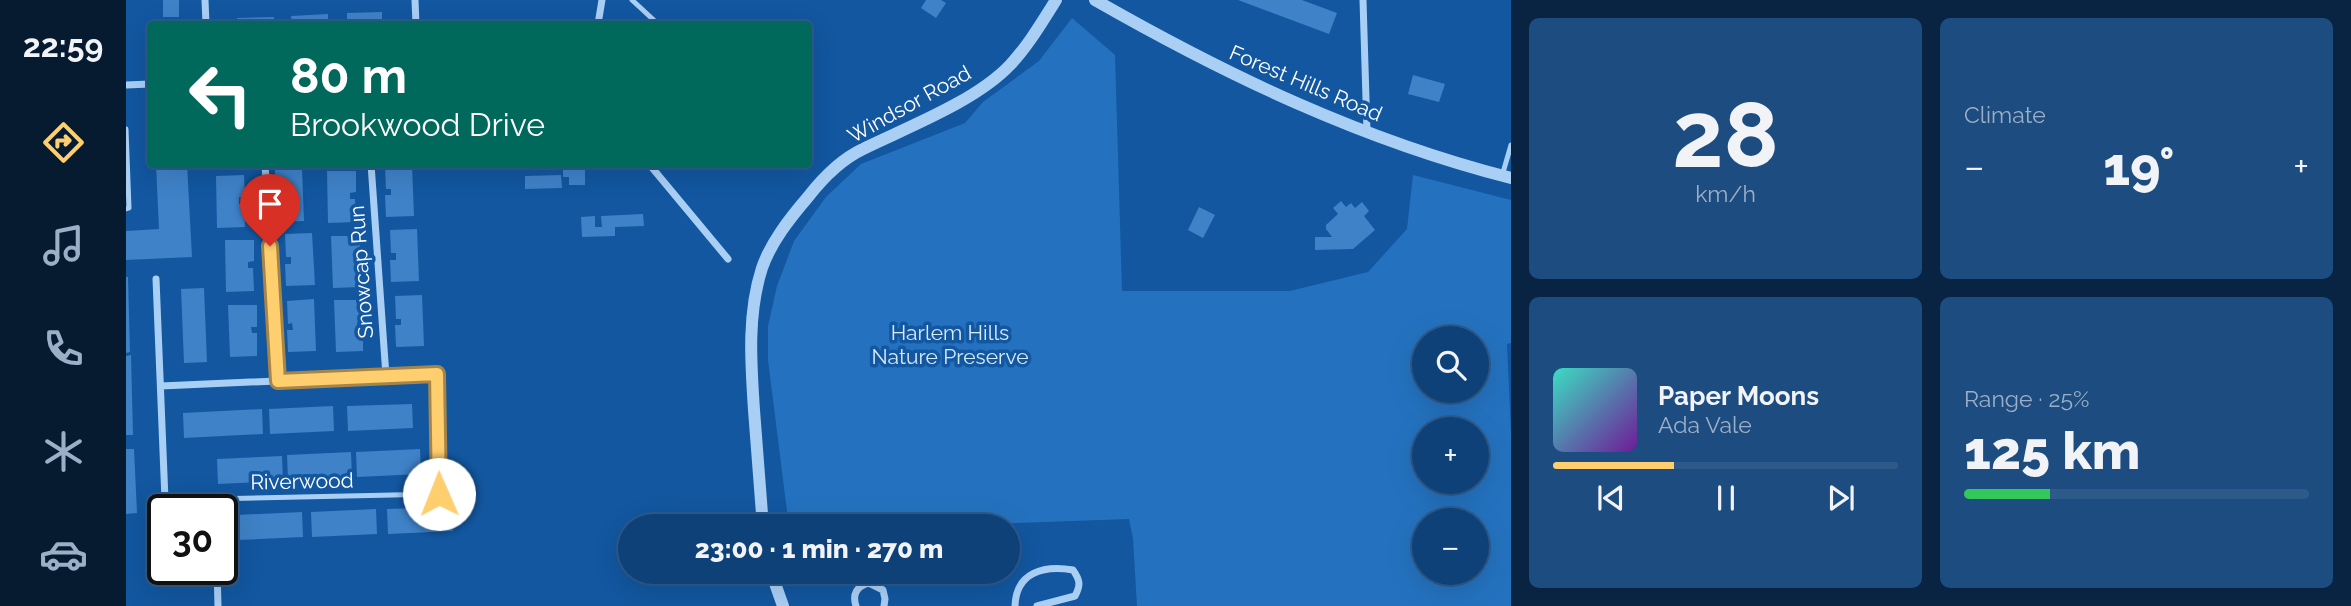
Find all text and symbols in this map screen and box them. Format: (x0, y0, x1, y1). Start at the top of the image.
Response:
text: 22:59 (23, 27, 103, 64)
street label: Forest Hills Road (1226, 40, 1386, 126)
text: 80 m (290, 47, 407, 104)
icon: left (175, 49, 266, 140)
street label: Windsor Road (843, 60, 975, 148)
text: 28 (1672, 81, 1779, 188)
text: Climate (1964, 101, 2046, 128)
text: Brookwood Drive (290, 106, 545, 143)
icon: directions (39, 118, 88, 167)
text: 19° (2103, 136, 2175, 197)
text: − (1964, 144, 1984, 189)
text: + (2293, 144, 2309, 189)
pin (240, 174, 300, 246)
text: km/h (1695, 180, 1756, 207)
icon: arrive (251, 185, 289, 223)
street label: Snowcap Run (344, 205, 378, 339)
icon: music (39, 221, 88, 270)
park label: Harlem Hills Nature Preserve (871, 320, 1029, 369)
icon: phone (39, 324, 88, 373)
map controls (1412, 326, 1489, 585)
button: search (1412, 326, 1489, 403)
text: Paper Moons (1658, 381, 1819, 411)
text: Range · 25% (1964, 385, 2090, 412)
text: Ada Vale (1658, 411, 1752, 438)
button: + (1412, 417, 1489, 494)
text: 125 km (1964, 420, 2140, 481)
icon: climate (39, 427, 88, 476)
position arrow (402, 457, 476, 531)
street label: Riverwood (250, 468, 354, 494)
icon: previous (1592, 479, 1630, 517)
icon: pause (1707, 479, 1745, 517)
icon: next (1822, 479, 1860, 517)
speed limit sign: 30 (147, 494, 238, 585)
button: − (1412, 508, 1489, 585)
icon: car (39, 530, 88, 579)
text: 23:00 · 1 min · 270 m (695, 534, 943, 564)

